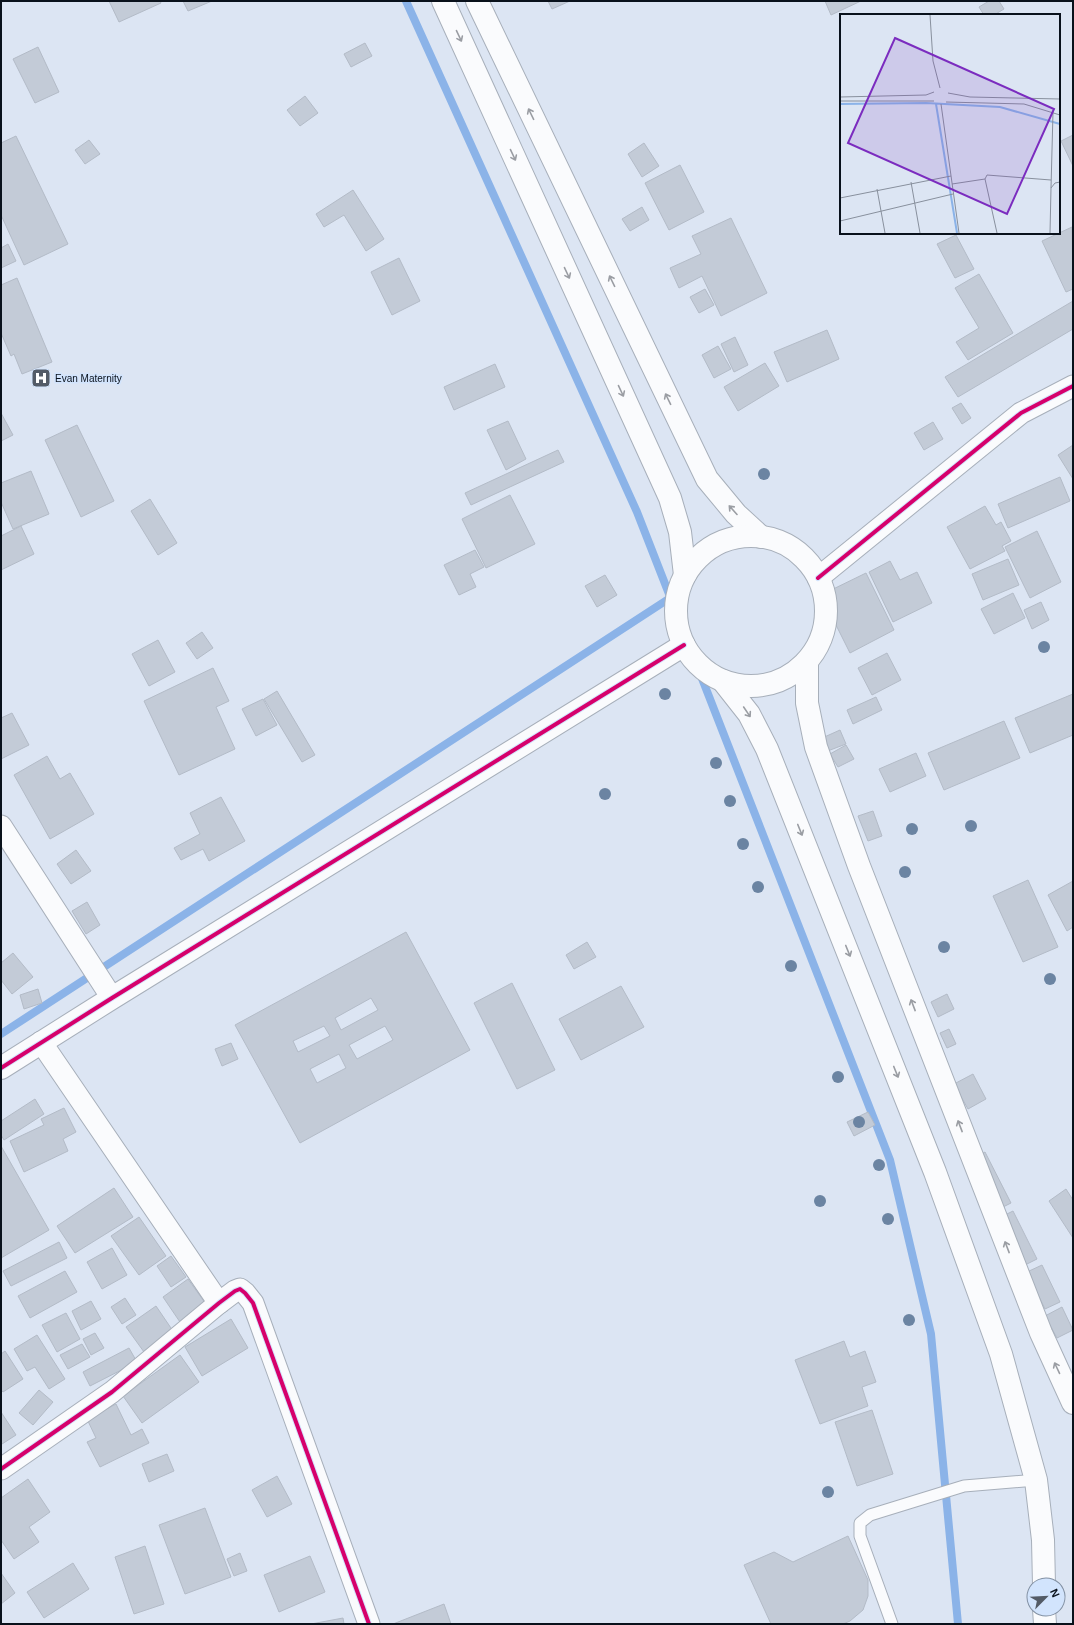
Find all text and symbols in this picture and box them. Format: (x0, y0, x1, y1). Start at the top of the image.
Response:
inset map (840, 14, 1060, 234)
one-way arrow (456, 30, 463, 42)
one-way arrow (527, 108, 534, 120)
one-way arrow (510, 148, 517, 160)
one-way arrow (564, 267, 571, 279)
one-way arrow (608, 276, 615, 288)
hospital icon: Evan Maternity (30, 367, 52, 389)
place label: Evan Maternity (55, 373, 122, 384)
one-way arrow (618, 385, 625, 397)
one-way arrow (664, 393, 671, 405)
one-way arrow (728, 505, 738, 515)
one-way arrow (743, 706, 751, 717)
one-way arrow (796, 824, 804, 836)
one-way arrow (844, 945, 852, 957)
one-way arrow (909, 1000, 916, 1012)
one-way arrow (892, 1066, 900, 1078)
one-way arrow (956, 1121, 964, 1133)
one-way arrow (1003, 1242, 1011, 1254)
one-way arrow (1053, 1362, 1060, 1374)
north arrow (1026, 1577, 1066, 1617)
text: N (1048, 1587, 1062, 1599)

